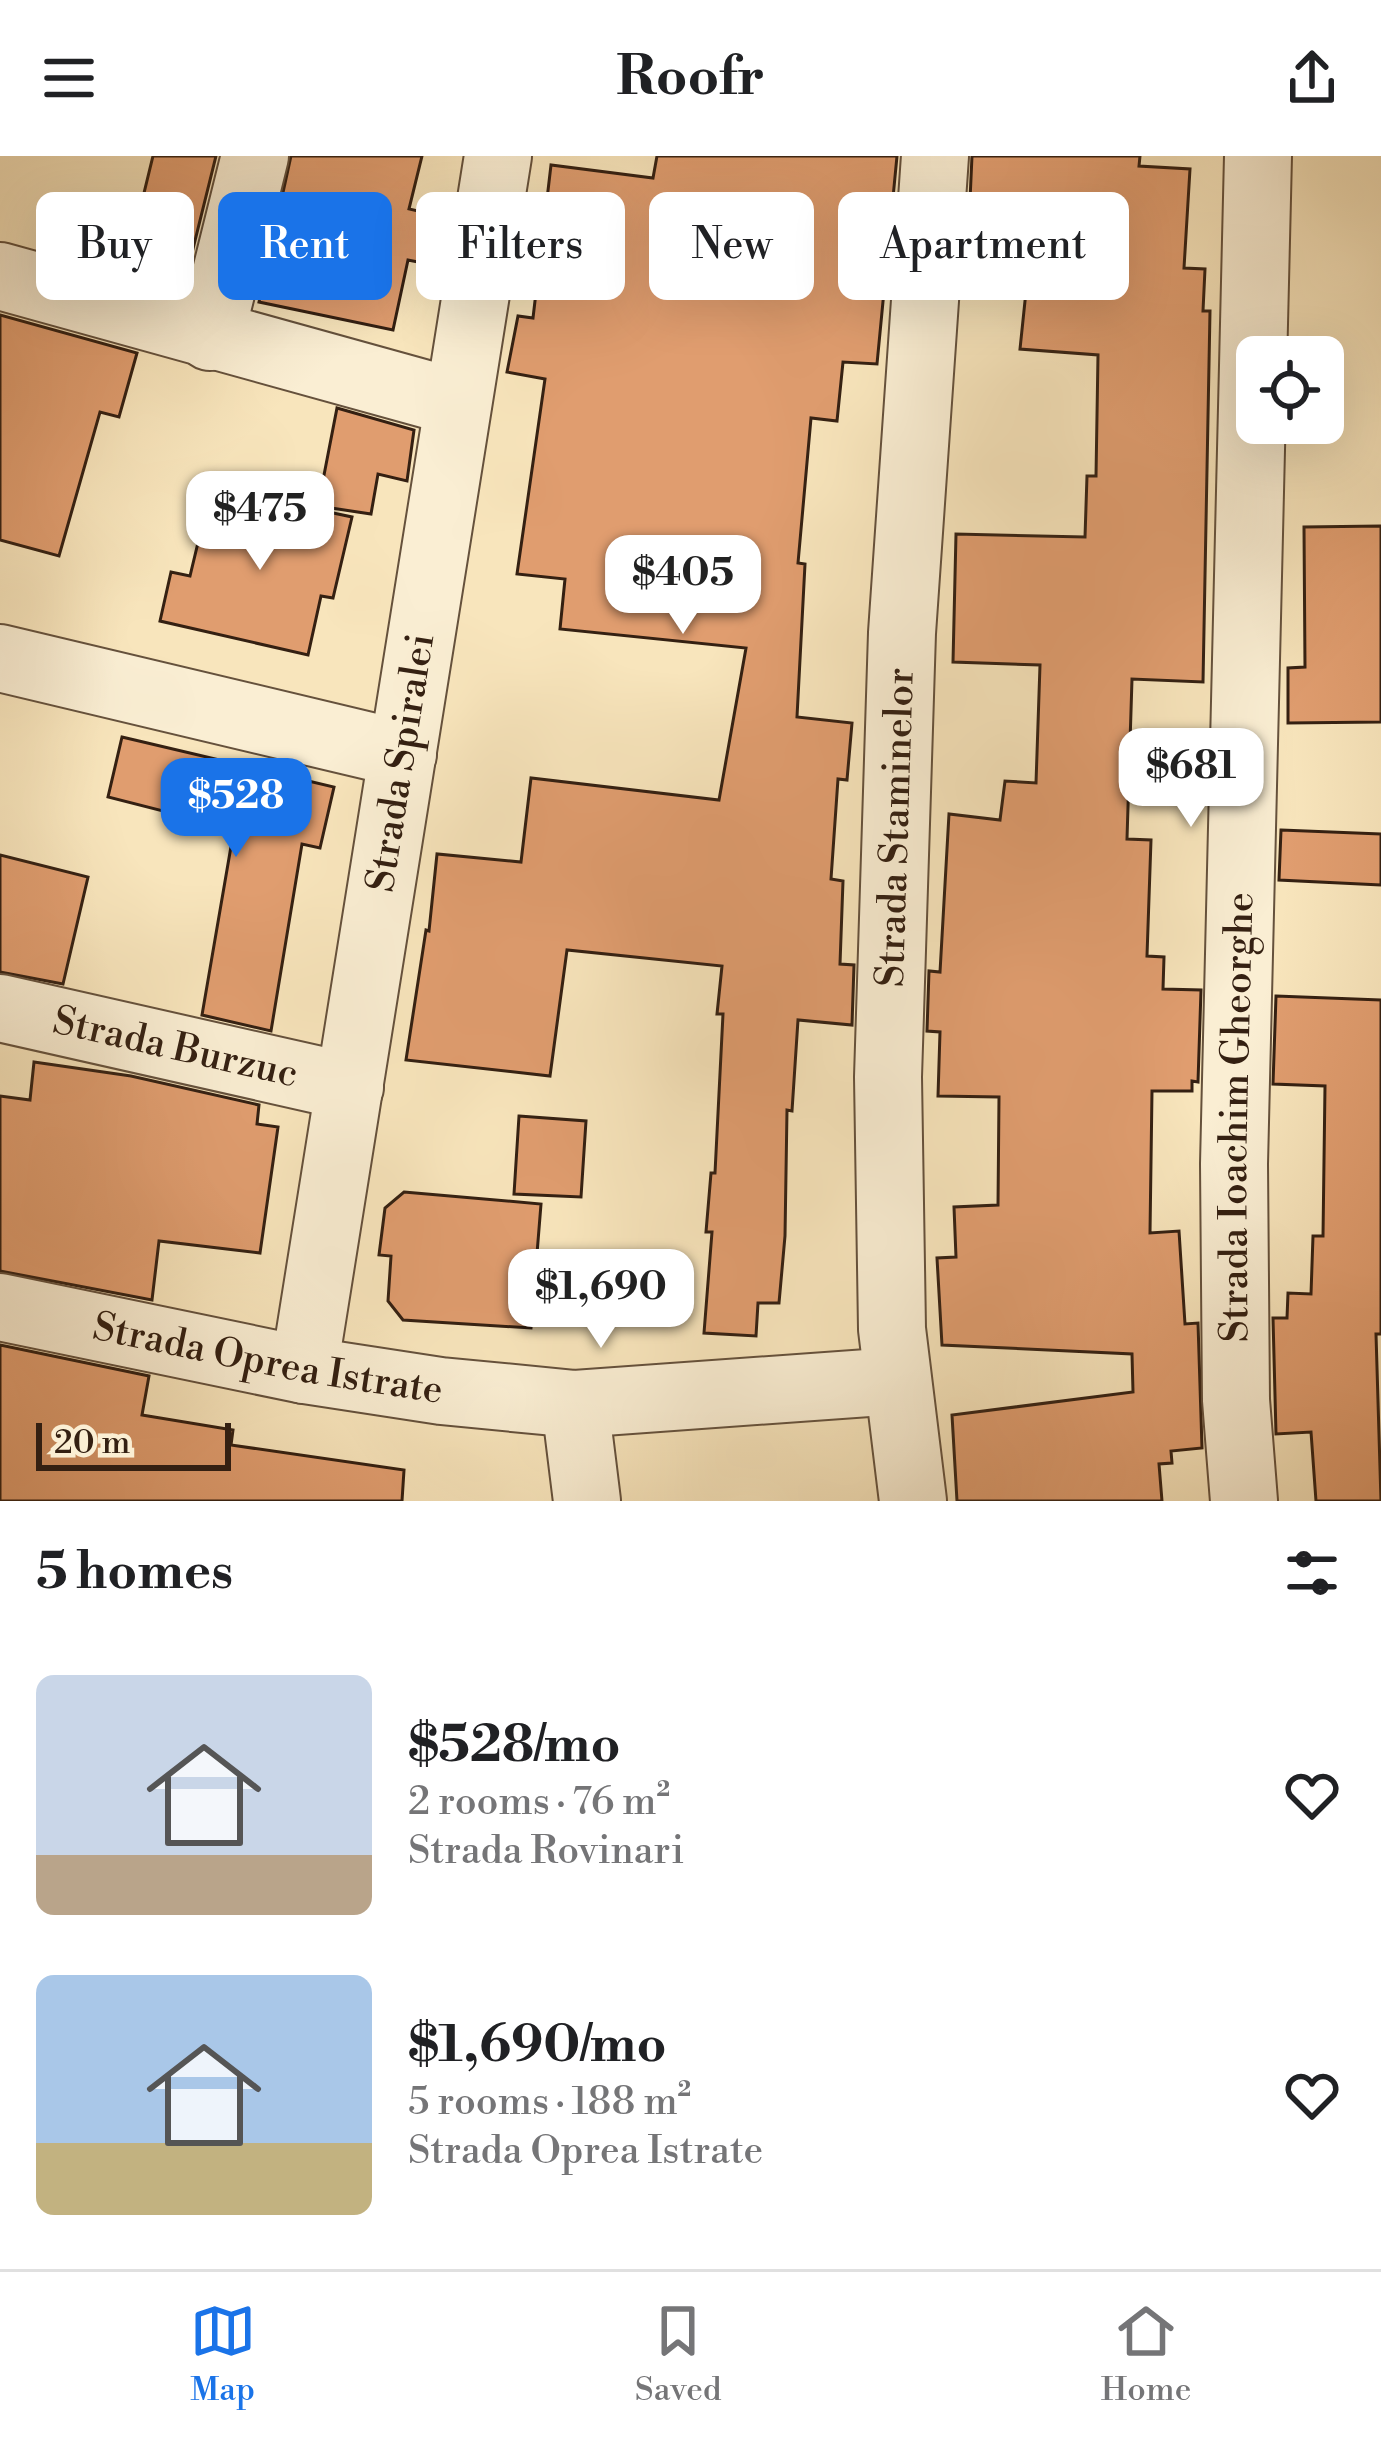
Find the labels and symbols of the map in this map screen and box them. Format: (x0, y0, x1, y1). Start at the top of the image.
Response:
pin: $475 (189, 471, 331, 573)
pin: $405 (612, 535, 754, 637)
street label: Strada Spiralei (356, 630, 446, 895)
street label: Strada Staminelor (866, 667, 925, 988)
pin: $681 (1120, 728, 1262, 830)
pin: $528 (165, 758, 307, 860)
street label: Strada Ioachim Gheorghe (1209, 892, 1265, 1343)
street label: Strada Burzuc (48, 996, 303, 1099)
pin: $1,690 (503, 1249, 699, 1351)
street label: Strada Oprea Istrate (88, 1302, 446, 1415)
scale bar (36, 1417, 231, 1470)

